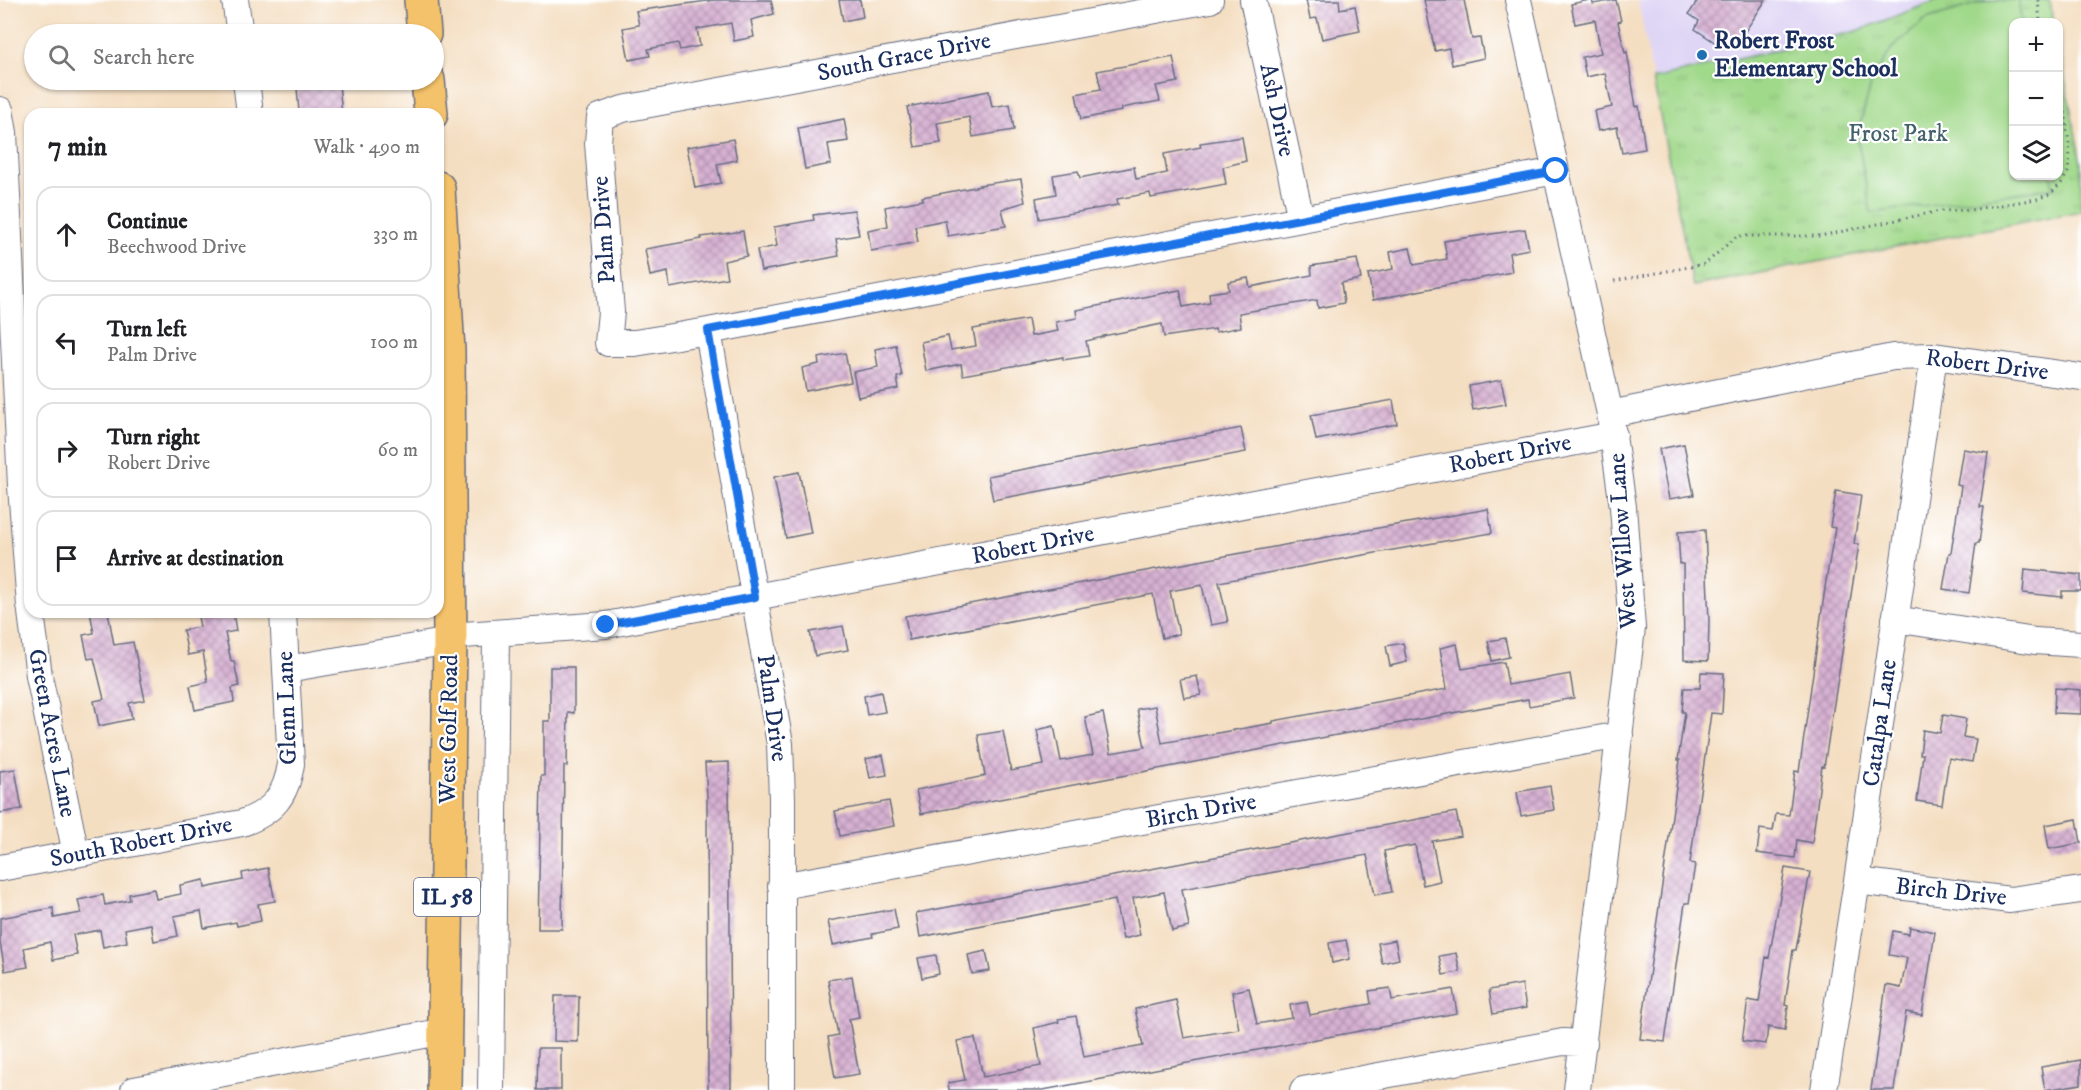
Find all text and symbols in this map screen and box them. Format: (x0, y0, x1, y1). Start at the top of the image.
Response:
map controls (2009, 18, 2063, 180)
button: + (2009, 18, 2063, 72)
search box (24, 24, 444, 90)
street label: South Grace Drive (815, 25, 993, 89)
place label: Robert Frost Elementary School (1714, 26, 1898, 84)
icon: search (45, 41, 78, 74)
text: Search here (93, 44, 195, 71)
marker: Robert Frost Elementary School (1695, 48, 1709, 62)
street label: Ash Drive (1253, 61, 1302, 159)
button: − (2009, 72, 2063, 126)
park label: Frost Park (1848, 119, 1948, 149)
button: layers (2009, 126, 2063, 180)
text: 7 min (48, 131, 107, 164)
text: Walk · 490 m (313, 135, 420, 160)
route start (1542, 157, 1568, 183)
street label: Palm Drive (585, 175, 623, 285)
text: Continue (107, 208, 188, 235)
icon: ahead (50, 218, 83, 251)
text: 330 m (373, 222, 418, 247)
text: Beechwood Drive (107, 235, 246, 260)
text: Turn left (107, 316, 187, 343)
icon: left (50, 326, 83, 359)
text: 100 m (370, 330, 418, 355)
text: Palm Drive (107, 343, 197, 368)
street label: Robert Drive (1924, 343, 2050, 387)
text: Turn right (107, 424, 200, 451)
street label: Robert Drive (1446, 427, 1574, 481)
icon: right (50, 434, 83, 467)
text: 60 m (378, 438, 418, 463)
text: Robert Drive (107, 451, 210, 476)
street label: West Willow Lane (1602, 452, 1644, 631)
street label: Robert Drive (969, 518, 1097, 572)
icon: arrive (50, 542, 83, 575)
text: Arrive at destination (107, 545, 284, 572)
route end (592, 611, 618, 637)
street label: Green Acres Lane (21, 646, 83, 820)
street label: Glenn Lane (270, 650, 304, 765)
street label: Palm Drive (750, 652, 794, 764)
street label: West Golf Road (433, 654, 465, 805)
street label: Catalpa Lane (1856, 657, 1904, 789)
street label: Birch Drive (1143, 787, 1259, 835)
street label: South Robert Drive (47, 810, 235, 874)
street label: Birch Drive (1894, 871, 2008, 913)
road number: IL 58 (414, 878, 480, 916)

